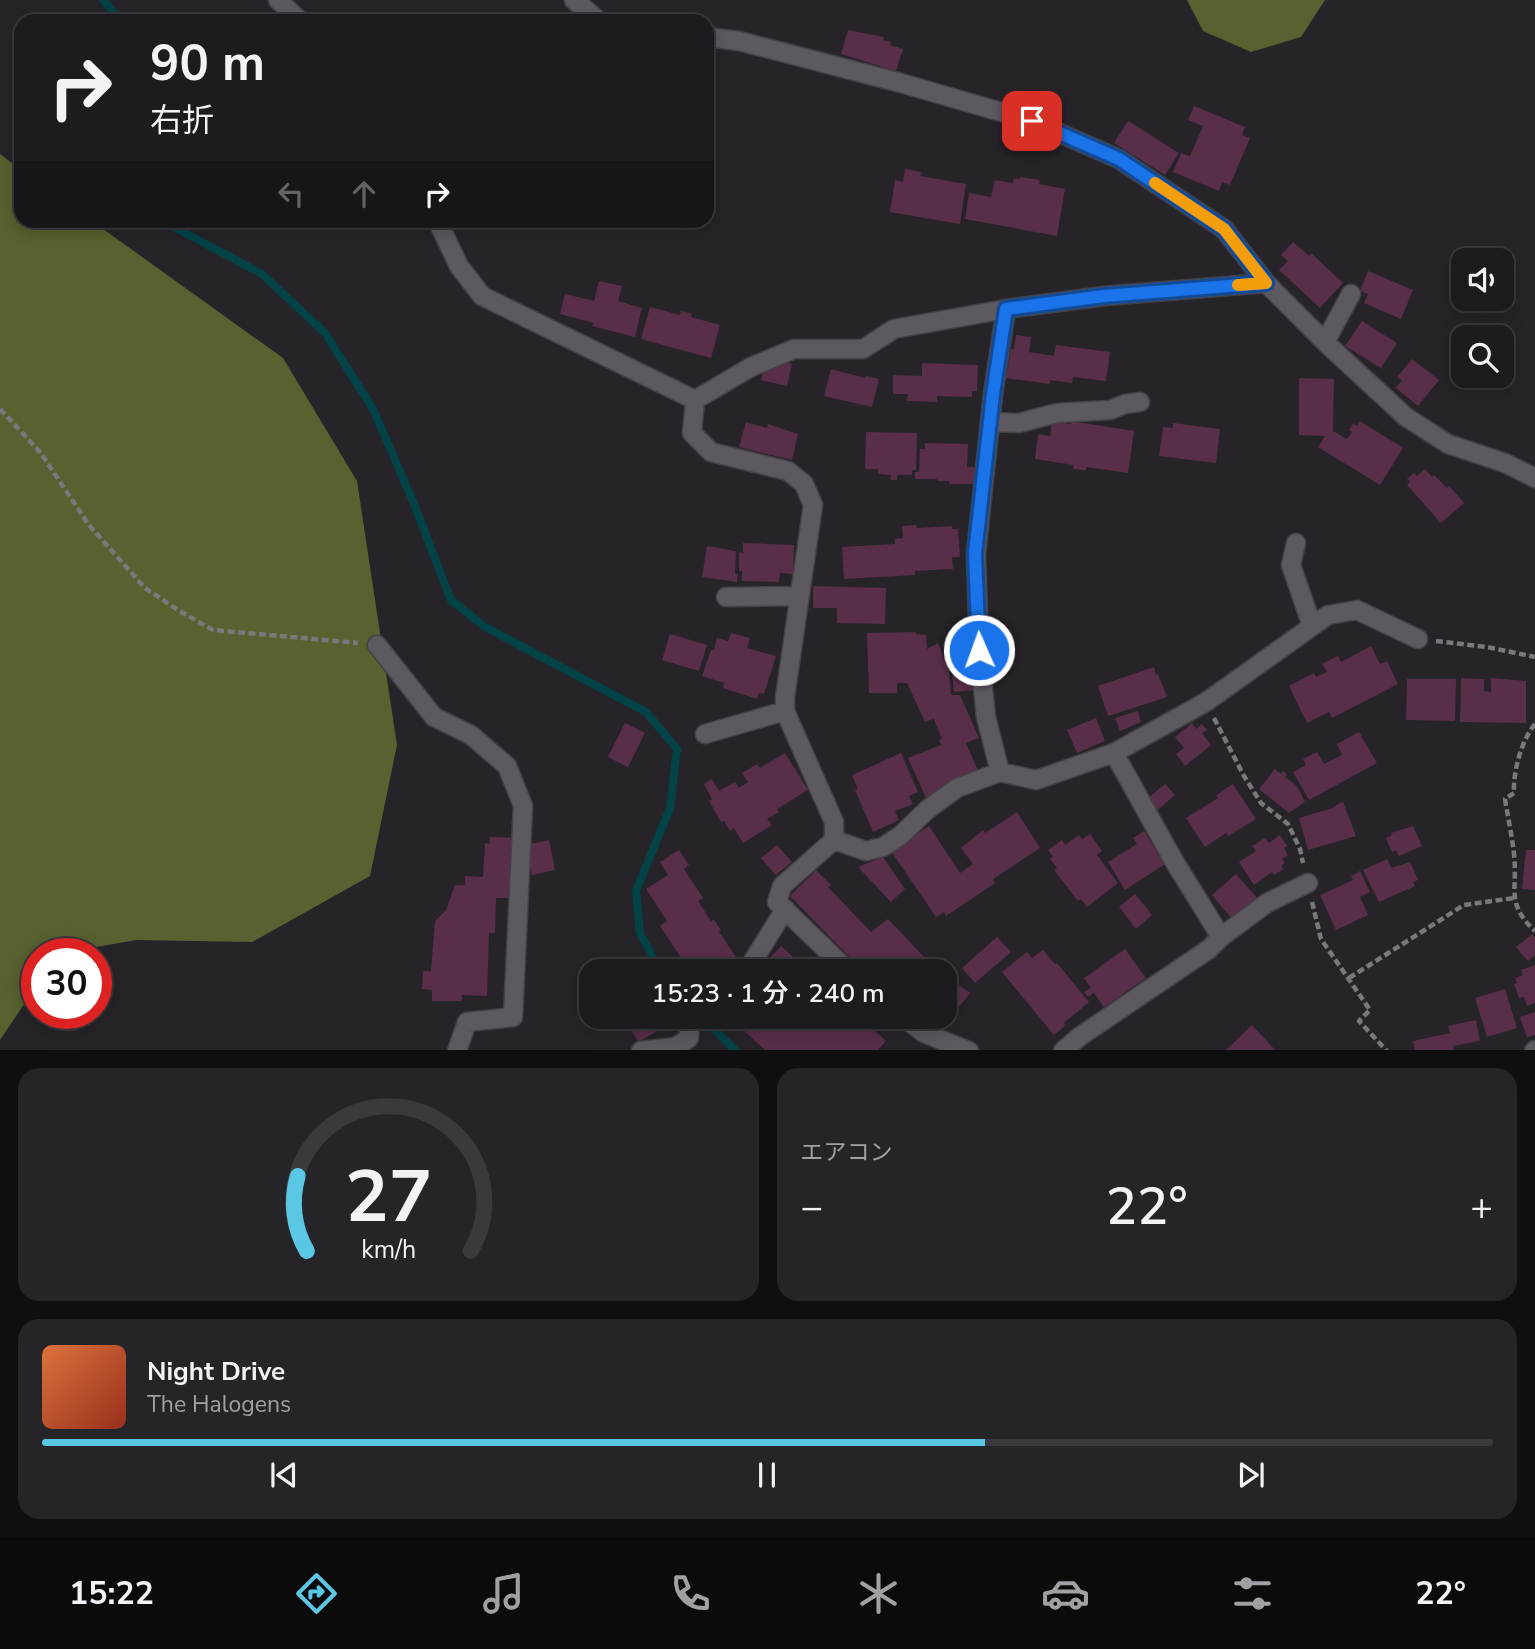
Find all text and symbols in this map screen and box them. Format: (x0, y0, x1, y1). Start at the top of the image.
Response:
text: 90 m (150, 30, 265, 97)
icon: right (35, 42, 126, 133)
pin (1002, 91, 1062, 151)
text: 右折 (150, 99, 214, 142)
icon: arrive (1013, 102, 1051, 140)
icon: left (272, 175, 310, 213)
icon: ahead (345, 175, 383, 213)
icon: right (418, 175, 456, 213)
map controls (1451, 248, 1514, 388)
button: sound (1451, 248, 1514, 311)
button: search (1451, 325, 1514, 388)
position arrow (942, 613, 1016, 687)
speed limit sign: 30 (21, 938, 112, 1029)
text: 15:23 · 1 分 · 240 m (652, 976, 884, 1011)
text: エアコン (801, 1137, 893, 1168)
text: 27 (345, 1147, 432, 1247)
text: 22° (1106, 1171, 1188, 1242)
text: − (801, 1182, 823, 1233)
text: + (1470, 1182, 1493, 1233)
text: km/h (361, 1232, 416, 1266)
text: Night Drive (147, 1354, 285, 1389)
text: The Halogens (147, 1389, 291, 1420)
icon: previous (265, 1456, 303, 1494)
icon: pause (748, 1456, 786, 1494)
icon: next (1232, 1456, 1270, 1494)
icon: directions (292, 1569, 341, 1618)
icon: music (479, 1569, 528, 1618)
icon: phone (666, 1569, 715, 1618)
icon: climate (854, 1569, 903, 1618)
icon: car (1041, 1569, 1090, 1618)
icon: filters (1228, 1569, 1277, 1618)
text: 15:22 (69, 1572, 154, 1615)
text: 22° (1415, 1572, 1466, 1615)

